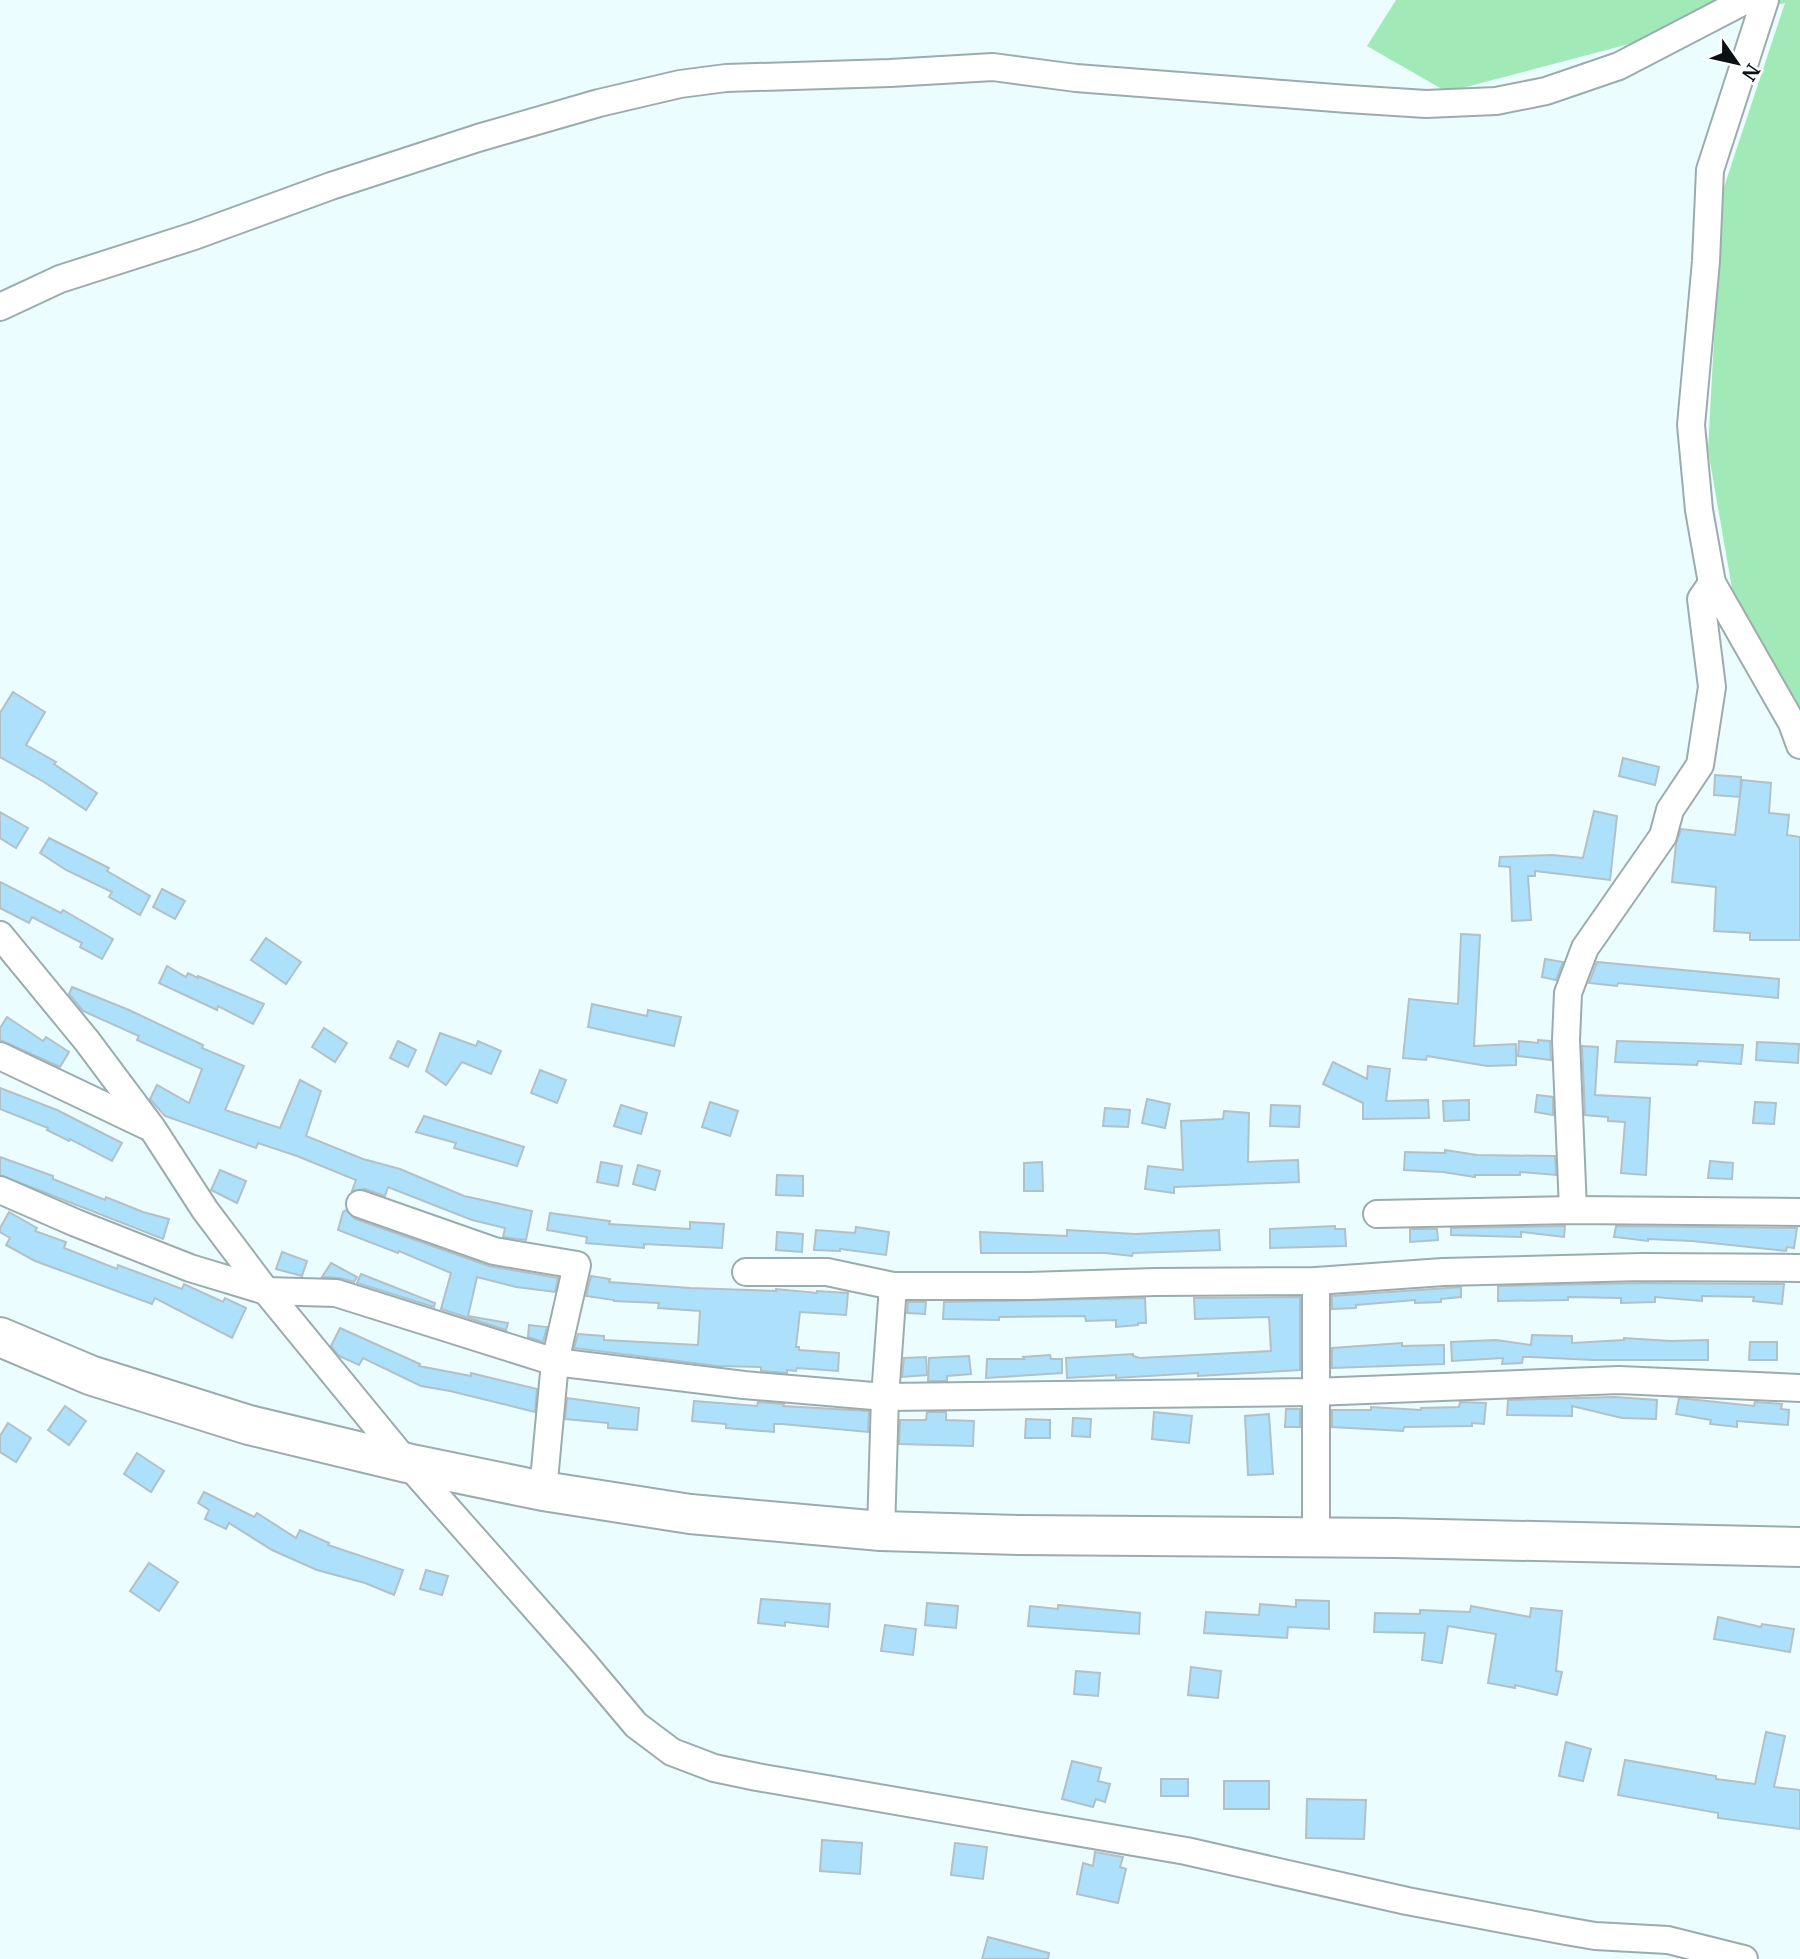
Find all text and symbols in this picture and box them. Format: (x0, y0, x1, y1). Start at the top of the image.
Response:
north arrow (1702, 28, 1772, 98)
text: N (1737, 60, 1765, 85)

